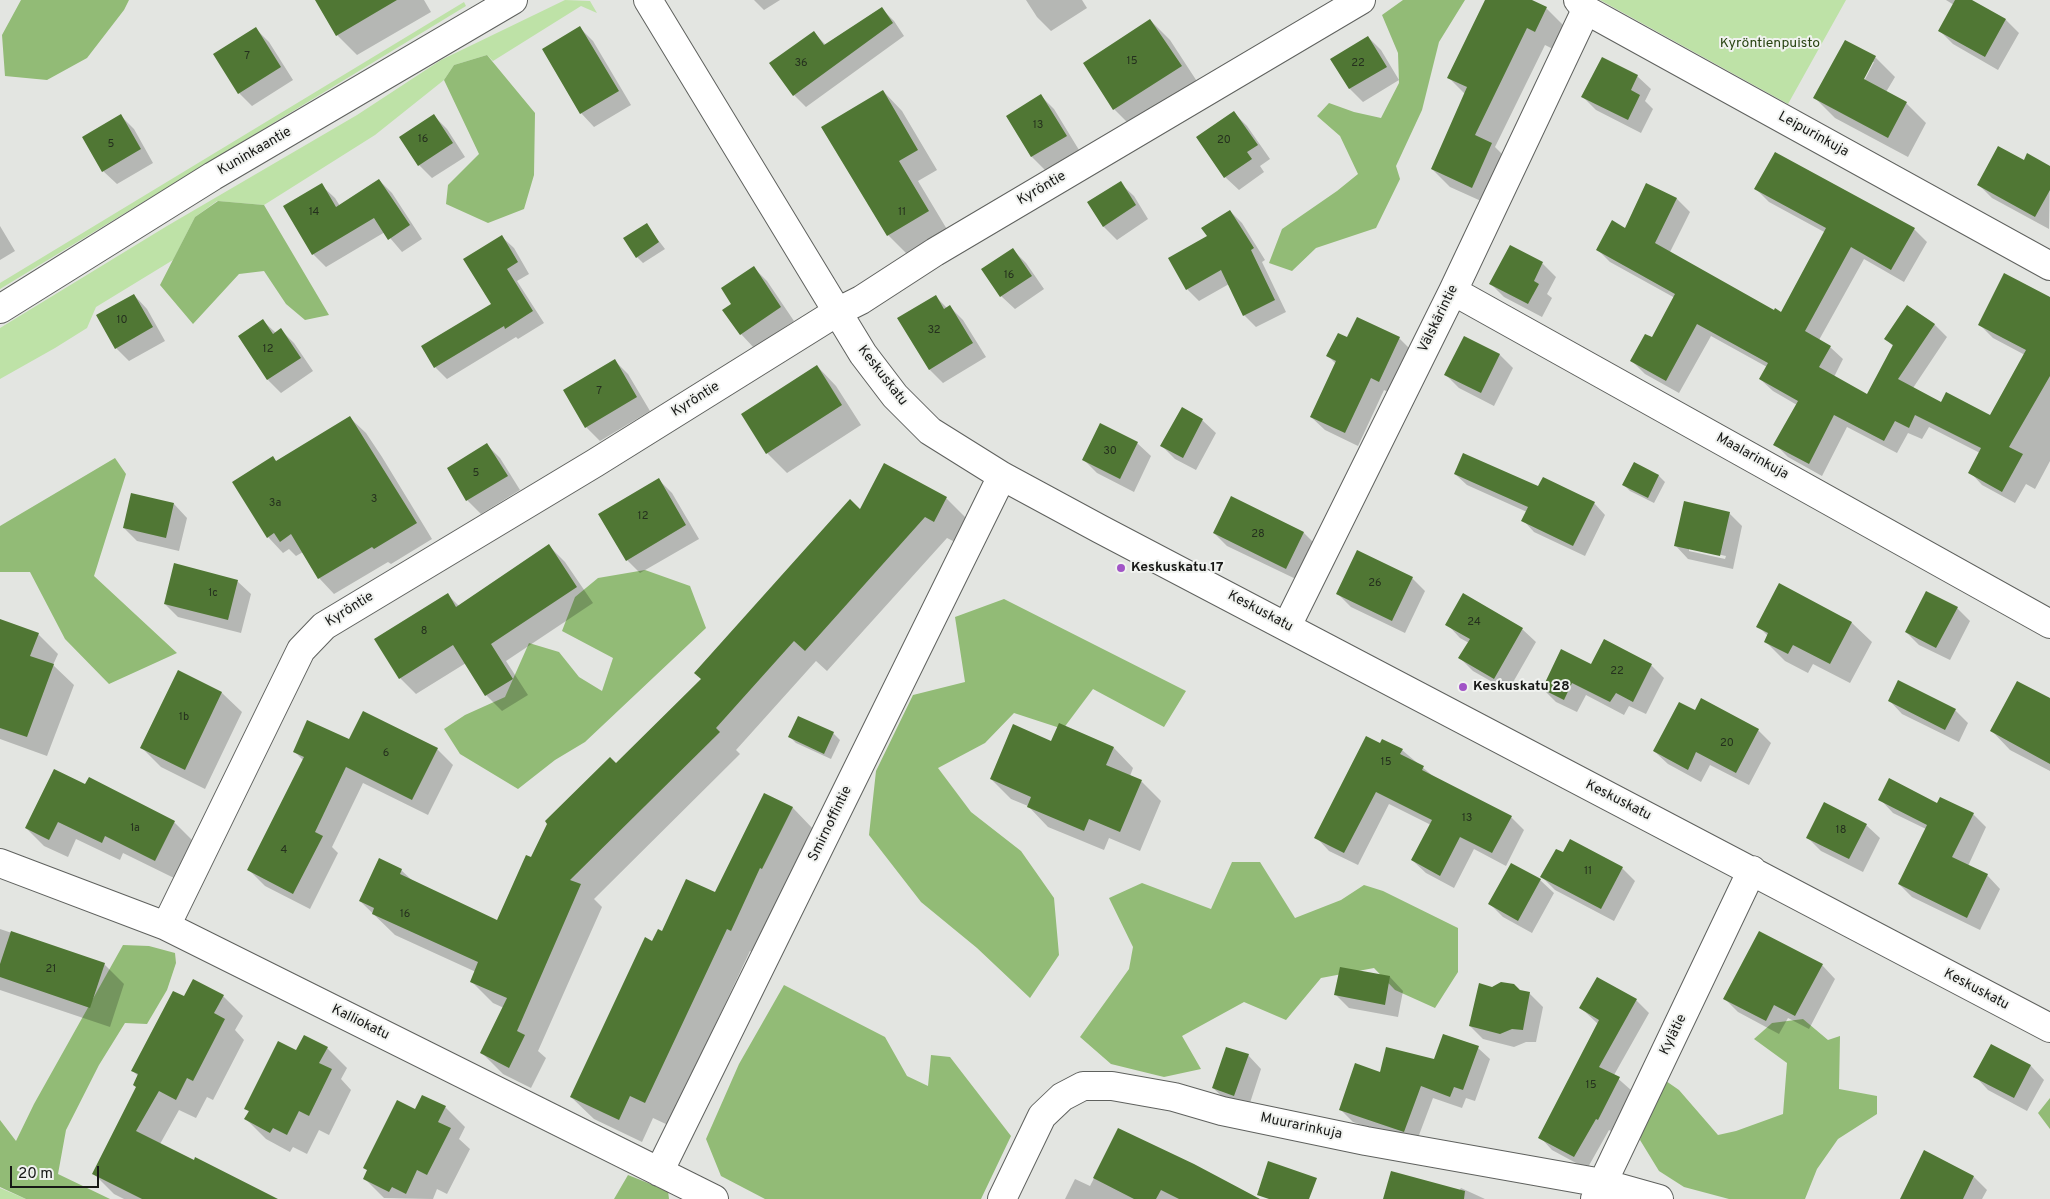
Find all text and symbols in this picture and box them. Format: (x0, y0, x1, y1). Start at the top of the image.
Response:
park label: Kyröntienpuisto (1720, 36, 1820, 52)
house number: 7 (244, 50, 250, 64)
house number: 15 (1127, 55, 1137, 69)
house number: 36 (794, 57, 808, 71)
house number: 22 (1351, 57, 1365, 71)
street label: Leipurinkuja (1775, 109, 1851, 161)
house number: 13 (1033, 119, 1043, 133)
street label: Kuninkaantie (215, 124, 295, 180)
house number: 16 (418, 133, 428, 147)
house number: 20 (1217, 134, 1231, 148)
house number: 5 (108, 138, 114, 152)
street label: Kyröntie (1015, 168, 1069, 210)
house number: 14 (309, 206, 319, 220)
house number: 11 (898, 206, 906, 220)
house number: 16 (1004, 269, 1014, 283)
street label: Välskärintie (1415, 282, 1463, 356)
house number: 10 (116, 314, 128, 328)
house number: 32 (927, 324, 941, 338)
house number: 12 (263, 343, 273, 357)
street label: Keskuskatu (853, 343, 911, 409)
street label: Kyröntie (669, 379, 723, 421)
house number: 7 (596, 385, 602, 399)
street label: Maalarinkuja (1713, 430, 1791, 484)
house number: 30 (1103, 445, 1117, 459)
house number: 5 (473, 467, 479, 481)
house number: 3 (371, 493, 377, 507)
house number: 3a (269, 497, 281, 511)
house number: 12 (638, 510, 648, 524)
house number: 28 (1251, 528, 1265, 542)
place label: Keskuskatu 17 (1131, 560, 1223, 576)
marker: Keskuskatu 17 (1115, 562, 1127, 574)
house number: 26 (1368, 577, 1382, 591)
house number: 1c (208, 587, 218, 601)
street label: Keskuskatu (1224, 588, 1296, 636)
street label: Kyröntie (323, 589, 377, 631)
house number: 24 (1467, 616, 1481, 630)
house number: 8 (421, 625, 427, 639)
house number: 22 (1610, 665, 1624, 679)
place label: Keskuskatu 28 (1473, 679, 1570, 695)
marker: Keskuskatu 28 (1457, 681, 1469, 693)
house number: 1b (179, 711, 189, 725)
house number: 20 (1720, 737, 1734, 751)
house number: 6 (383, 747, 389, 761)
house number: 15 (1381, 756, 1391, 770)
street label: Keskuskatu (1582, 777, 1654, 825)
street label: Smirnoffintie (806, 784, 856, 864)
house number: 13 (1462, 812, 1472, 826)
house number: 1a (130, 822, 140, 836)
house number: 18 (1836, 824, 1846, 838)
house number: 4 (281, 844, 287, 858)
house number: 11 (1584, 865, 1592, 879)
house number: 16 (400, 908, 410, 922)
house number: 21 (46, 963, 56, 977)
street label: Keskuskatu (1940, 966, 2012, 1014)
street label: Kalliokatu (328, 1002, 392, 1044)
street label: Kylätie (1657, 1012, 1691, 1058)
house number: 15 (1586, 1079, 1596, 1093)
street label: Muurarinkuja (1259, 1110, 1343, 1144)
scale bar (12, 1156, 101, 1188)
text: 20 m (18, 1165, 53, 1184)

